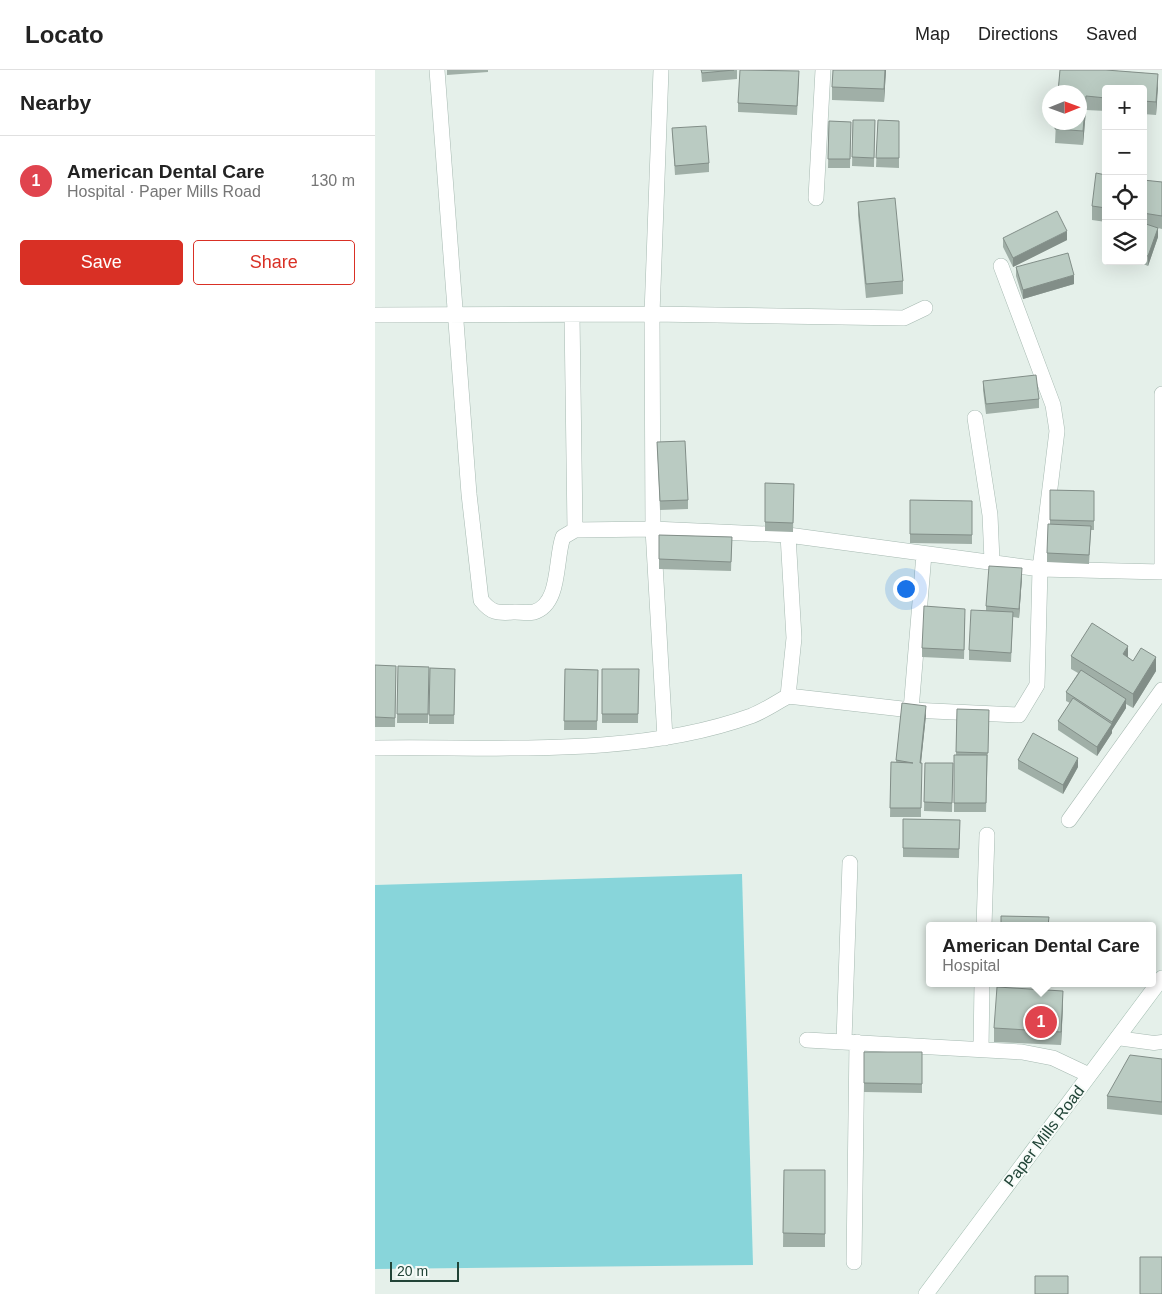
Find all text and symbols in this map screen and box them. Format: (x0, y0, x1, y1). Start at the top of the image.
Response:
text: Locato (25, 21, 104, 48)
text: Map (915, 24, 950, 44)
text: Directions (978, 24, 1058, 44)
text: Saved (1086, 24, 1137, 44)
north arrow (1042, 85, 1087, 130)
map controls (1102, 85, 1147, 265)
button: + (1102, 85, 1147, 130)
text: Nearby (20, 91, 91, 114)
button: − (1102, 130, 1147, 175)
text: American Dental Care (67, 161, 264, 182)
text: 1 (32, 172, 40, 189)
text: 130 m (311, 172, 355, 189)
button: locate (1102, 175, 1147, 220)
text: Hospital · Paper Mills Road (67, 183, 261, 200)
button: layers (1102, 220, 1147, 265)
button: Save (20, 240, 183, 285)
button: Share (193, 240, 355, 285)
your location (893, 576, 919, 602)
popup (926, 922, 1156, 987)
text: American Dental Care (942, 935, 1140, 956)
text: Hospital (942, 957, 1000, 974)
pin: 1 (1025, 1003, 1057, 1041)
street label: Paper Mills Road (1001, 1082, 1087, 1190)
scale bar (390, 1259, 459, 1282)
text: 20 m (397, 1263, 428, 1279)

